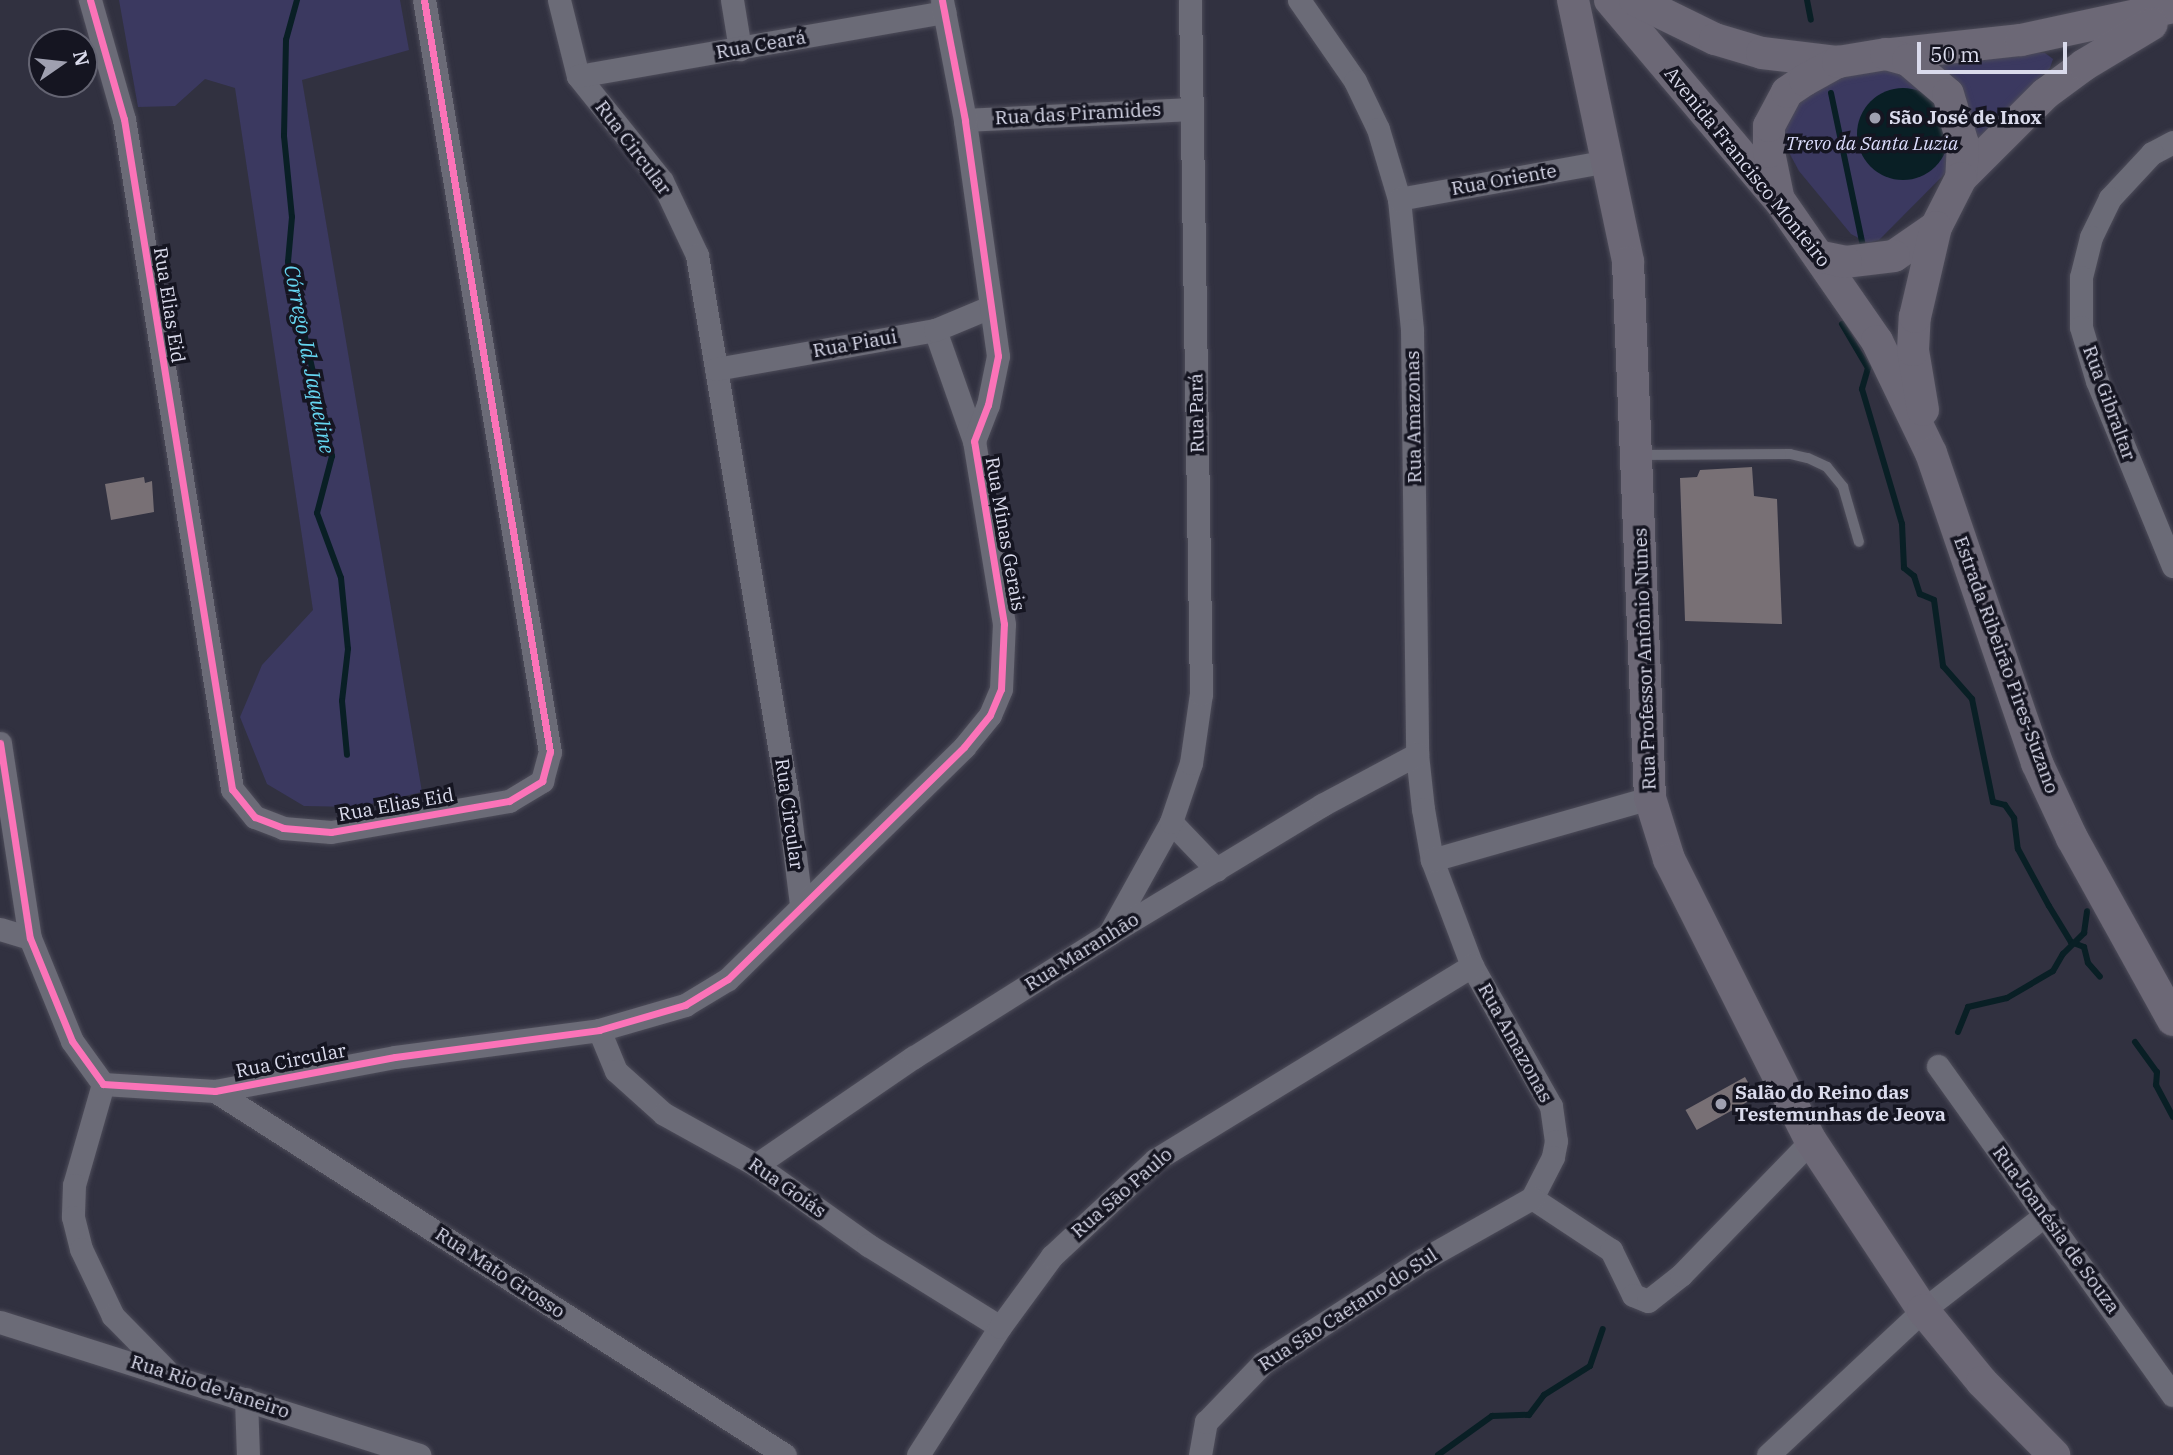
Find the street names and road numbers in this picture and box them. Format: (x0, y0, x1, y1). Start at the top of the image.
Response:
street label: Rua Ceará (714, 26, 808, 64)
street label: Avenida Francisco Monteiro (1659, 62, 1835, 272)
street label: Rua Circular (590, 96, 676, 200)
street label: Rua das Piramides (994, 98, 1162, 130)
street label: Rua Oriente (1450, 160, 1558, 200)
street label: Rua Elias Eid (149, 246, 189, 364)
street label: Rua Piaui (811, 325, 899, 363)
street label: Rua Gibraltar (2078, 343, 2140, 463)
street label: Rua Amazonas (1401, 350, 1427, 484)
street label: Rua Pará (1185, 373, 1209, 453)
street label: Rua Minas Gerais (980, 455, 1030, 613)
street label: Rua Professor Antônio Nunes (1629, 527, 1661, 791)
street label: Estrada Ribeirão Pires-Suzano (1949, 533, 2063, 797)
street label: Rua Circular (770, 757, 808, 871)
street label: Rua Elias Eid (336, 784, 456, 826)
street label: Rua Maranhão (1021, 908, 1143, 996)
street label: Rua Amazonas (1473, 979, 1557, 1107)
street label: Rua Circular (234, 1039, 348, 1083)
street label: Rua Joanésia de Souza (1988, 1142, 2124, 1318)
street label: Rua São Paulo (1067, 1143, 1177, 1243)
street label: Rua Goiás (744, 1153, 830, 1223)
street label: Rua Mato Grosso (431, 1223, 569, 1323)
street label: Rua São Caetano do Sul (1254, 1244, 1442, 1376)
street label: Rua Rio de Janeiro (128, 1351, 292, 1423)

